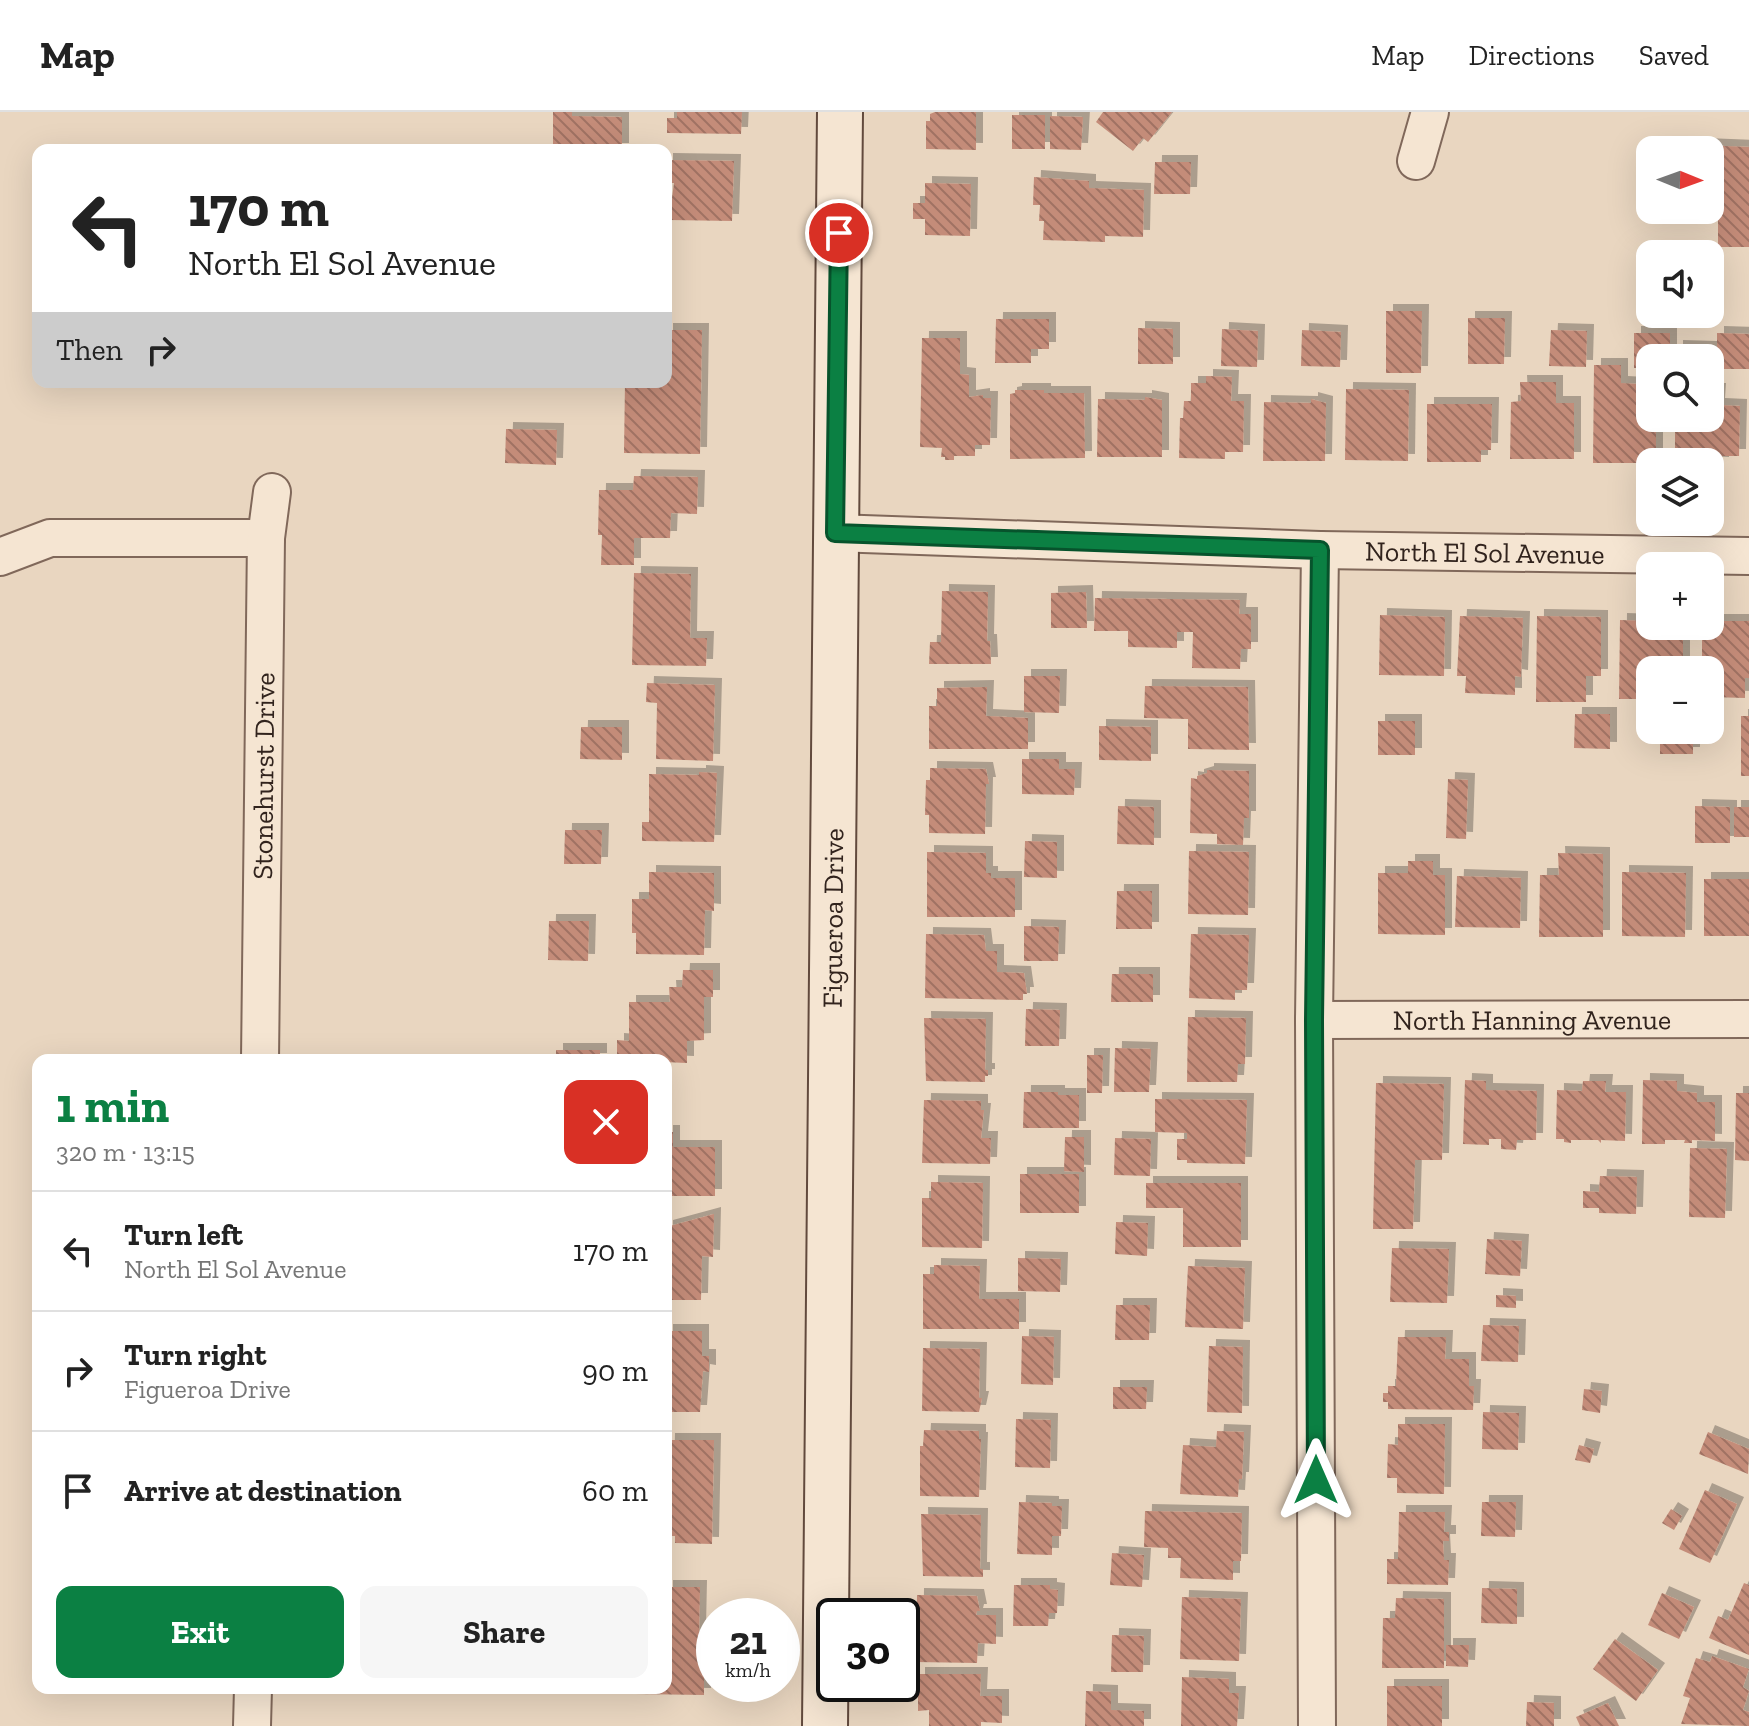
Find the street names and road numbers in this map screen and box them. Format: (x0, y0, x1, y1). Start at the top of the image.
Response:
street label: North El Sol Avenue (1365, 535, 1605, 571)
street label: Stonehurst Drive (246, 672, 281, 880)
street label: Figueroa Drive (816, 828, 850, 1008)
street label: North Hanning Avenue (1393, 1003, 1671, 1037)

